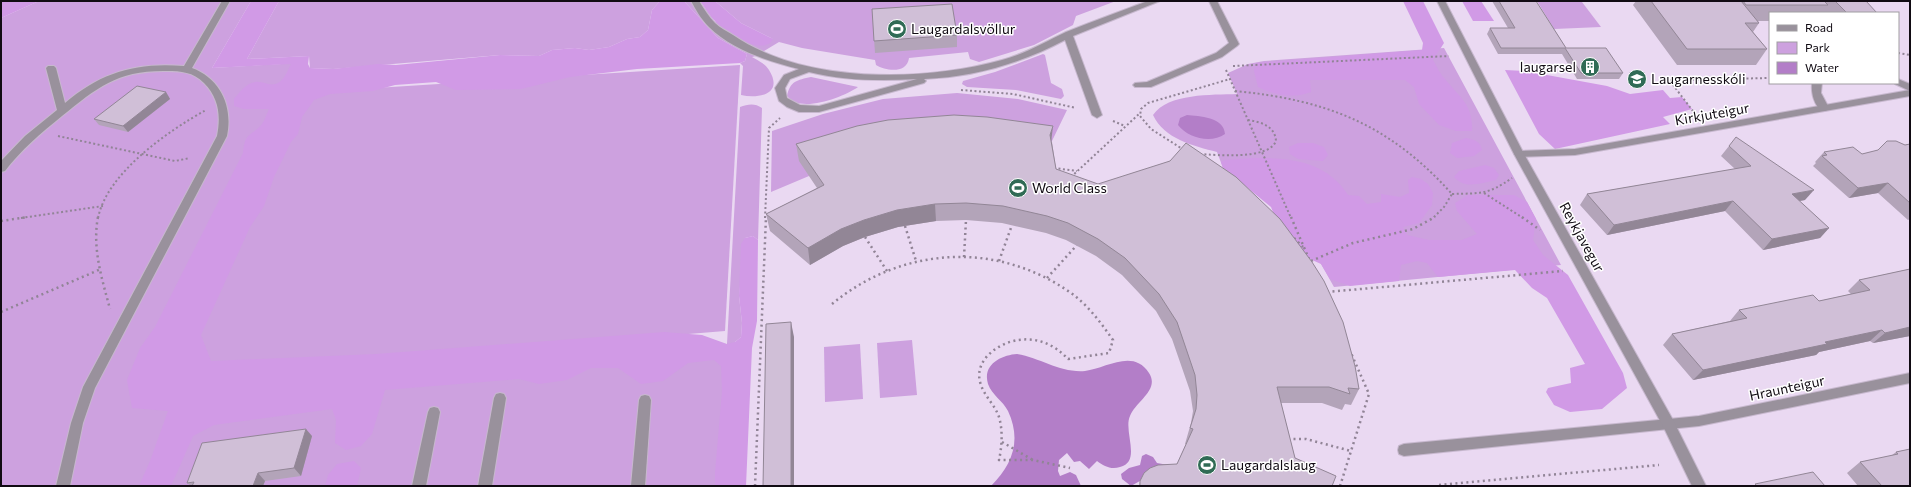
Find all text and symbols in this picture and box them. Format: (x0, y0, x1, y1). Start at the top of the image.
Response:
legend (1769, 12, 1899, 84)
sports icon: Laugardalsvöllur (886, 18, 908, 40)
place label: Laugardalsvöllur (911, 20, 1016, 37)
text: Road (1805, 20, 1833, 34)
text: Park (1805, 40, 1831, 54)
building icon: laugarsel (1579, 56, 1601, 78)
place label: laugarsel (1520, 58, 1576, 75)
text: Water (1805, 60, 1839, 74)
school or university icon: Laugarnesskóli (1626, 68, 1648, 90)
place label: Laugarnesskóli (1651, 70, 1745, 87)
street label: Kirkjuteigur (1673, 99, 1751, 128)
sports icon: World Class (1007, 177, 1029, 199)
place label: World Class (1032, 179, 1107, 196)
street label: Reykjavegur (1556, 199, 1609, 275)
street label: Hraunteigur (1748, 371, 1827, 404)
sports icon: Laugardalslaug (1196, 454, 1218, 476)
place label: Laugardalslaug (1221, 456, 1316, 473)

